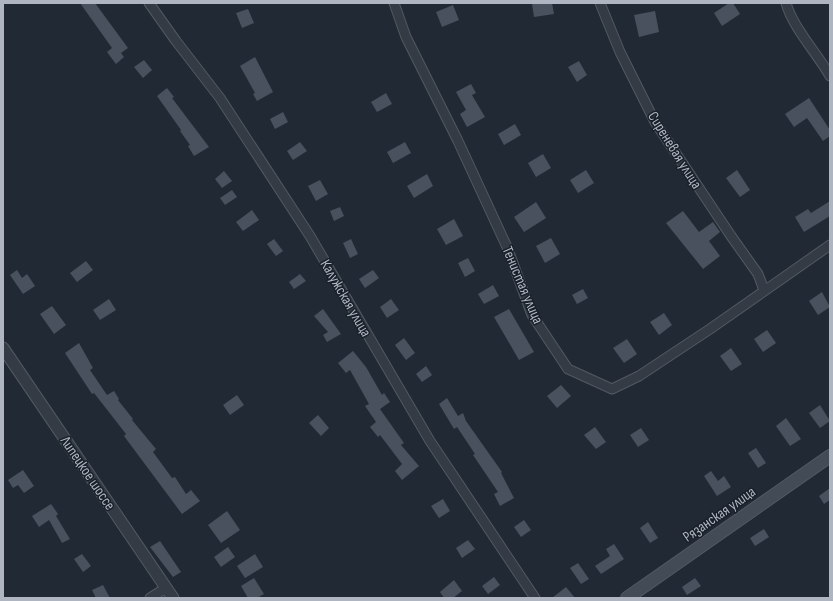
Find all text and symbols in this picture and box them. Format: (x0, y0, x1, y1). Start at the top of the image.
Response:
street label: Сиреневая улица (643, 108, 706, 193)
street label: Тенистая улица (498, 244, 547, 327)
street label: Калужская улица (316, 256, 375, 341)
street label: Липецкое шоссе (55, 432, 119, 514)
street label: Рязанская улица (679, 482, 760, 546)

